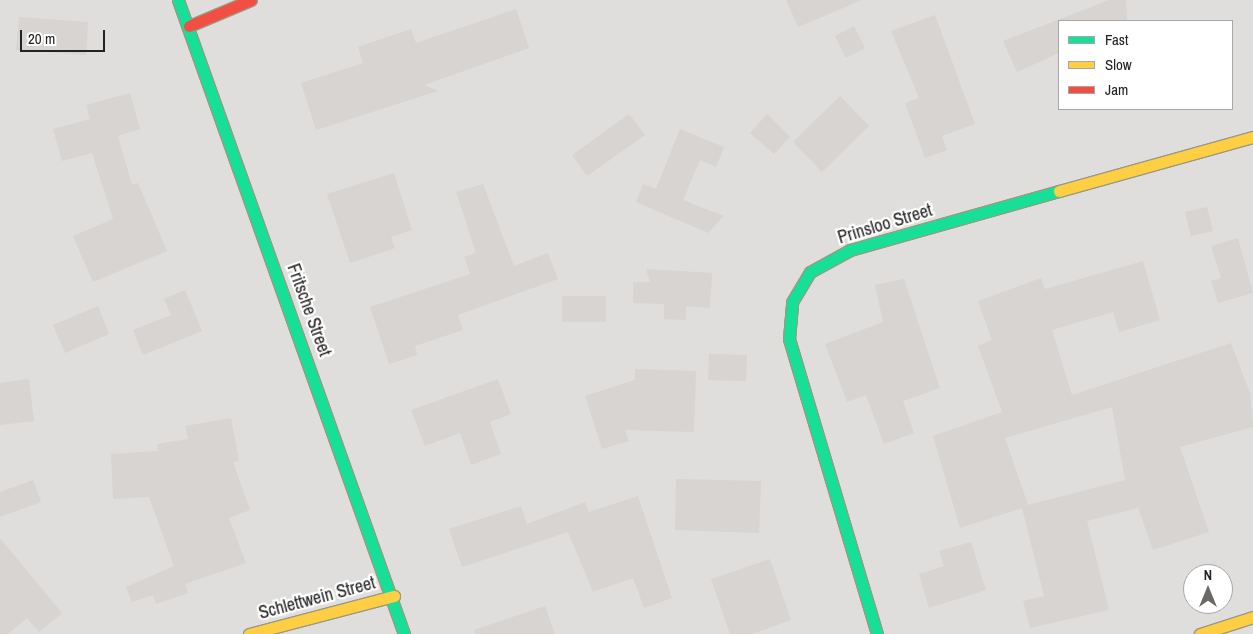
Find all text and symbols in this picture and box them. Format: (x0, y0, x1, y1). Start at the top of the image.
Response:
scale bar (22, 20, 108, 52)
legend (1058, 20, 1233, 110)
text: 20 m (28, 28, 55, 49)
text: Fast (1105, 29, 1128, 50)
text: Slow (1105, 54, 1132, 75)
text: Jam (1105, 79, 1128, 100)
street label: Prinsloo Street (835, 199, 935, 249)
street label: Fritsche Street (282, 261, 336, 359)
north arrow (1183, 564, 1233, 614)
text: N (1204, 566, 1212, 584)
street label: Schlettwein Street (256, 572, 378, 624)

